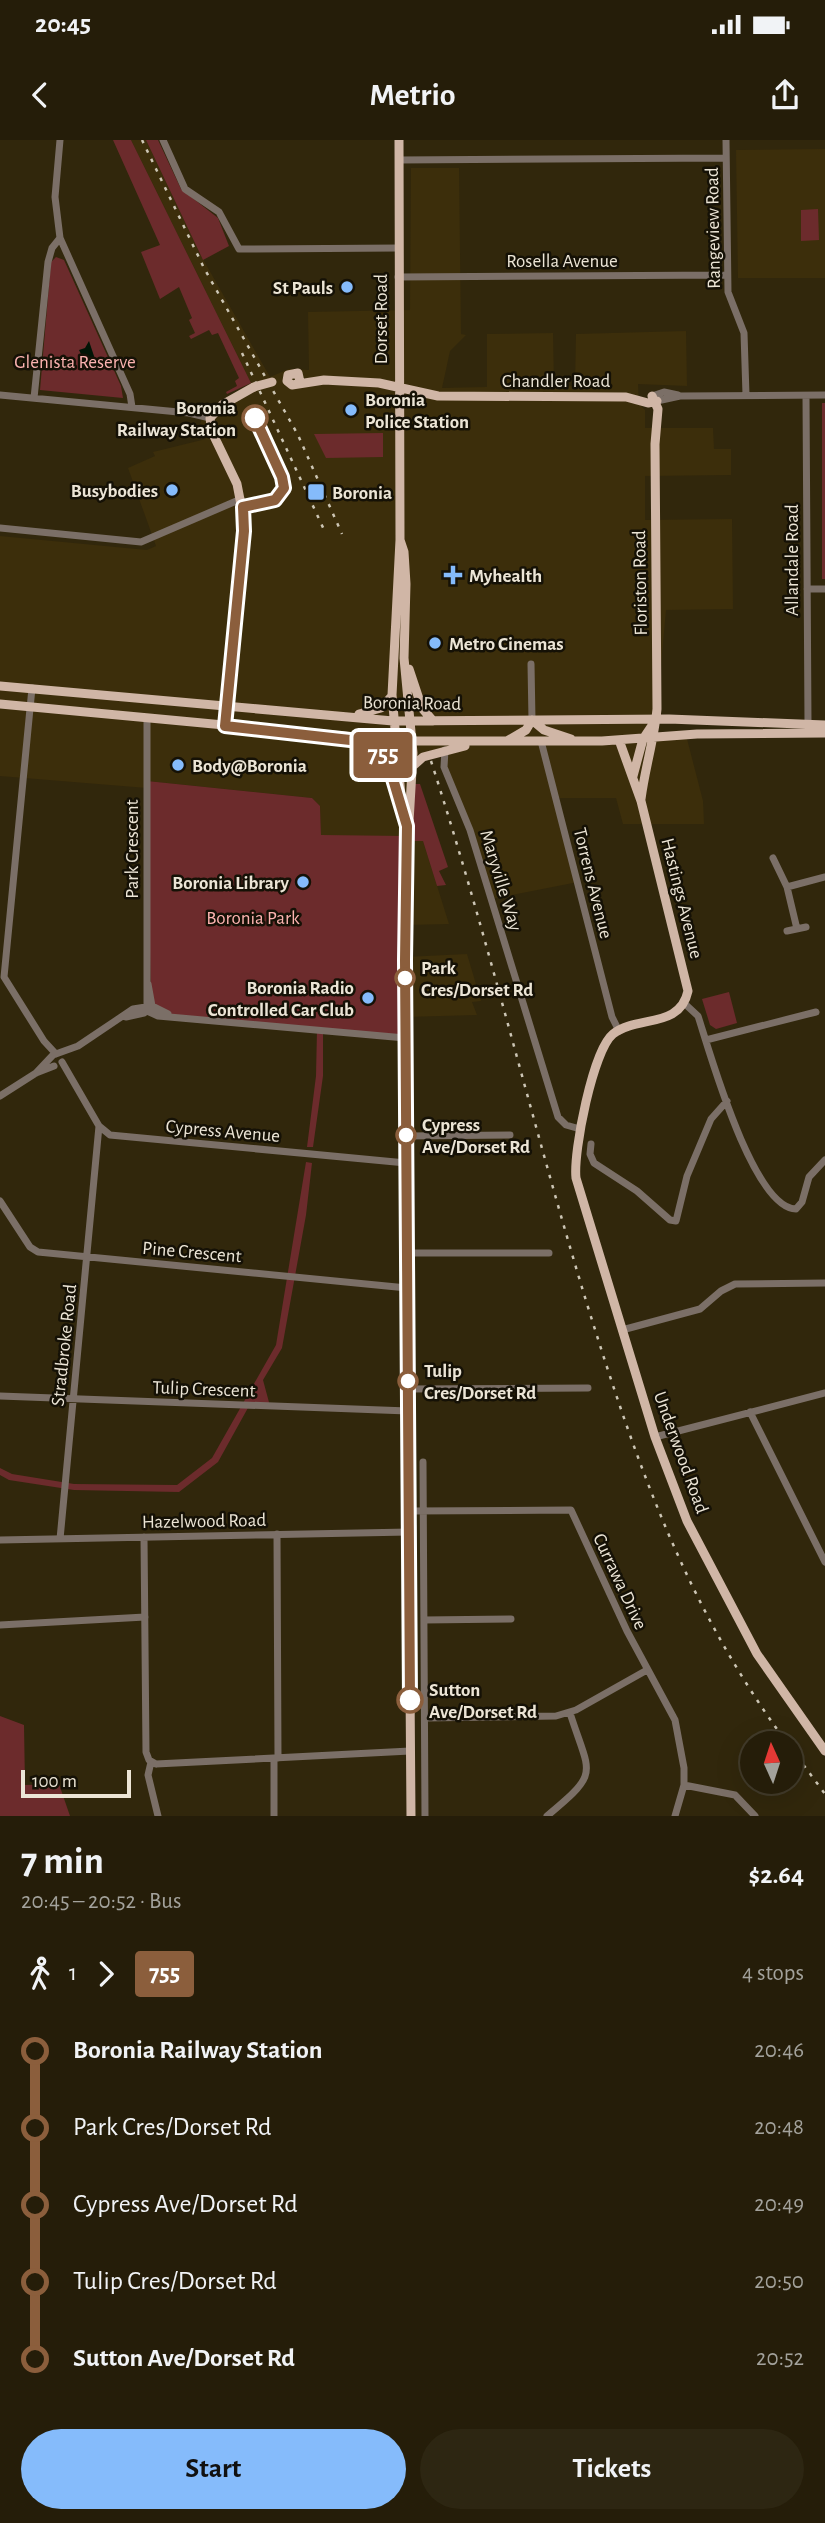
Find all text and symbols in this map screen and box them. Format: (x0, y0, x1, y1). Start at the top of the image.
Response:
text: 20:45 (35, 11, 91, 37)
icon: back (21, 76, 59, 114)
icon: share (766, 76, 804, 114)
text: Metrio (369, 79, 456, 111)
street label: Rangeview Road (703, 167, 724, 289)
street label: Rosella Avenue (506, 252, 618, 271)
street label: Dorset Road (372, 274, 391, 364)
place label: St Pauls (273, 279, 333, 298)
marker: St Pauls (339, 279, 355, 295)
park label: Glenista Reserve (14, 353, 136, 372)
street label: Chandler Road (502, 372, 610, 391)
place label: Boronia Police Station (365, 391, 469, 432)
place label: Boronia Railway Station (117, 399, 236, 440)
marker: Boronia Police Station (343, 402, 359, 418)
marker: Boronia Railway Station (242, 405, 268, 431)
place label: Busybodies (71, 482, 158, 501)
marker: Busybodies (164, 482, 180, 498)
marker: Boronia (306, 482, 326, 502)
place label: Boronia (332, 484, 392, 503)
street label: Allandale Road (783, 504, 802, 616)
street label: Floriston Road (630, 530, 651, 636)
marker: Myhealth (443, 565, 463, 585)
place label: Myhealth (469, 567, 542, 586)
marker: Metro Cinemas (427, 635, 443, 651)
place label: Metro Cinemas (449, 635, 564, 654)
street label: Boronia Road (363, 693, 462, 714)
line badge: 755 (343, 732, 423, 778)
text: 755 (367, 743, 399, 767)
marker: Body@Boronia (170, 757, 186, 773)
place label: Body@Boronia (192, 757, 307, 776)
street label: Park Crescent (123, 799, 142, 899)
street label: Torrens Avenue (570, 826, 616, 941)
street label: Maryville Way (476, 828, 525, 933)
street label: Hastings Avenue (657, 836, 706, 961)
place label: Boronia Library (172, 874, 289, 893)
marker: Boronia Library (295, 874, 311, 890)
park label: Boronia Park (206, 909, 300, 928)
place label: Park Cres/Dorset Rd (421, 959, 533, 1000)
marker: Park Cres/Dorset Rd (395, 968, 415, 988)
place label: Boronia Radio Controlled Car Club (208, 979, 354, 1020)
marker: Boronia Radio Controlled Car Club (360, 990, 376, 1006)
place label: Cypress Ave/Dorset Rd (422, 1116, 530, 1157)
street label: Cypress Avenue (165, 1117, 281, 1146)
marker: Cypress Ave/Dorset Rd (396, 1125, 416, 1145)
street label: Pine Crescent (141, 1239, 242, 1266)
street label: Stradbroke Road (49, 1283, 80, 1407)
place label: Tulip Cres/Dorset Rd (424, 1362, 536, 1403)
marker: Tulip Cres/Dorset Rd (398, 1371, 418, 1391)
street label: Tulip Crescent (152, 1378, 256, 1401)
street label: Underwood Road (650, 1389, 712, 1516)
street label: Hazelwood Road (142, 1511, 267, 1532)
street label: Currawa Drive (589, 1531, 650, 1633)
place label: Sutton Ave/Dorset Rd (429, 1681, 537, 1722)
marker: Sutton Ave/Dorset Rd (397, 1687, 423, 1713)
north arrow (740, 1731, 803, 1794)
map controls (740, 1731, 803, 1794)
scale bar (21, 1767, 131, 1799)
text: 100 m (32, 1772, 77, 1791)
text: 7 min (21, 1843, 104, 1881)
text: $2.64 (748, 1862, 804, 1888)
text: 20:45 – 20:52 · Bus (21, 1890, 182, 1913)
icon: walk (21, 1955, 59, 1993)
icon: forward (87, 1955, 125, 1993)
text: 1 (69, 1962, 77, 1985)
text: 755 (149, 1962, 180, 1986)
text: 4 stops (742, 1962, 804, 1985)
text: Boronia Railway Station (73, 2037, 322, 2063)
text: 20:46 (754, 2039, 804, 2062)
text: Park Cres/Dorset Rd (73, 2114, 271, 2140)
text: 20:48 (754, 2116, 804, 2139)
text: Cypress Ave/Dorset Rd (73, 2191, 298, 2217)
text: 20:49 (754, 2193, 804, 2216)
text: Tulip Cres/Dorset Rd (73, 2268, 277, 2294)
text: 20:50 (754, 2270, 804, 2293)
text: Sutton Ave/Dorset Rd (73, 2345, 295, 2371)
text: 20:52 (756, 2347, 804, 2370)
button: Start (21, 2429, 406, 2509)
button: Tickets (420, 2429, 804, 2509)

